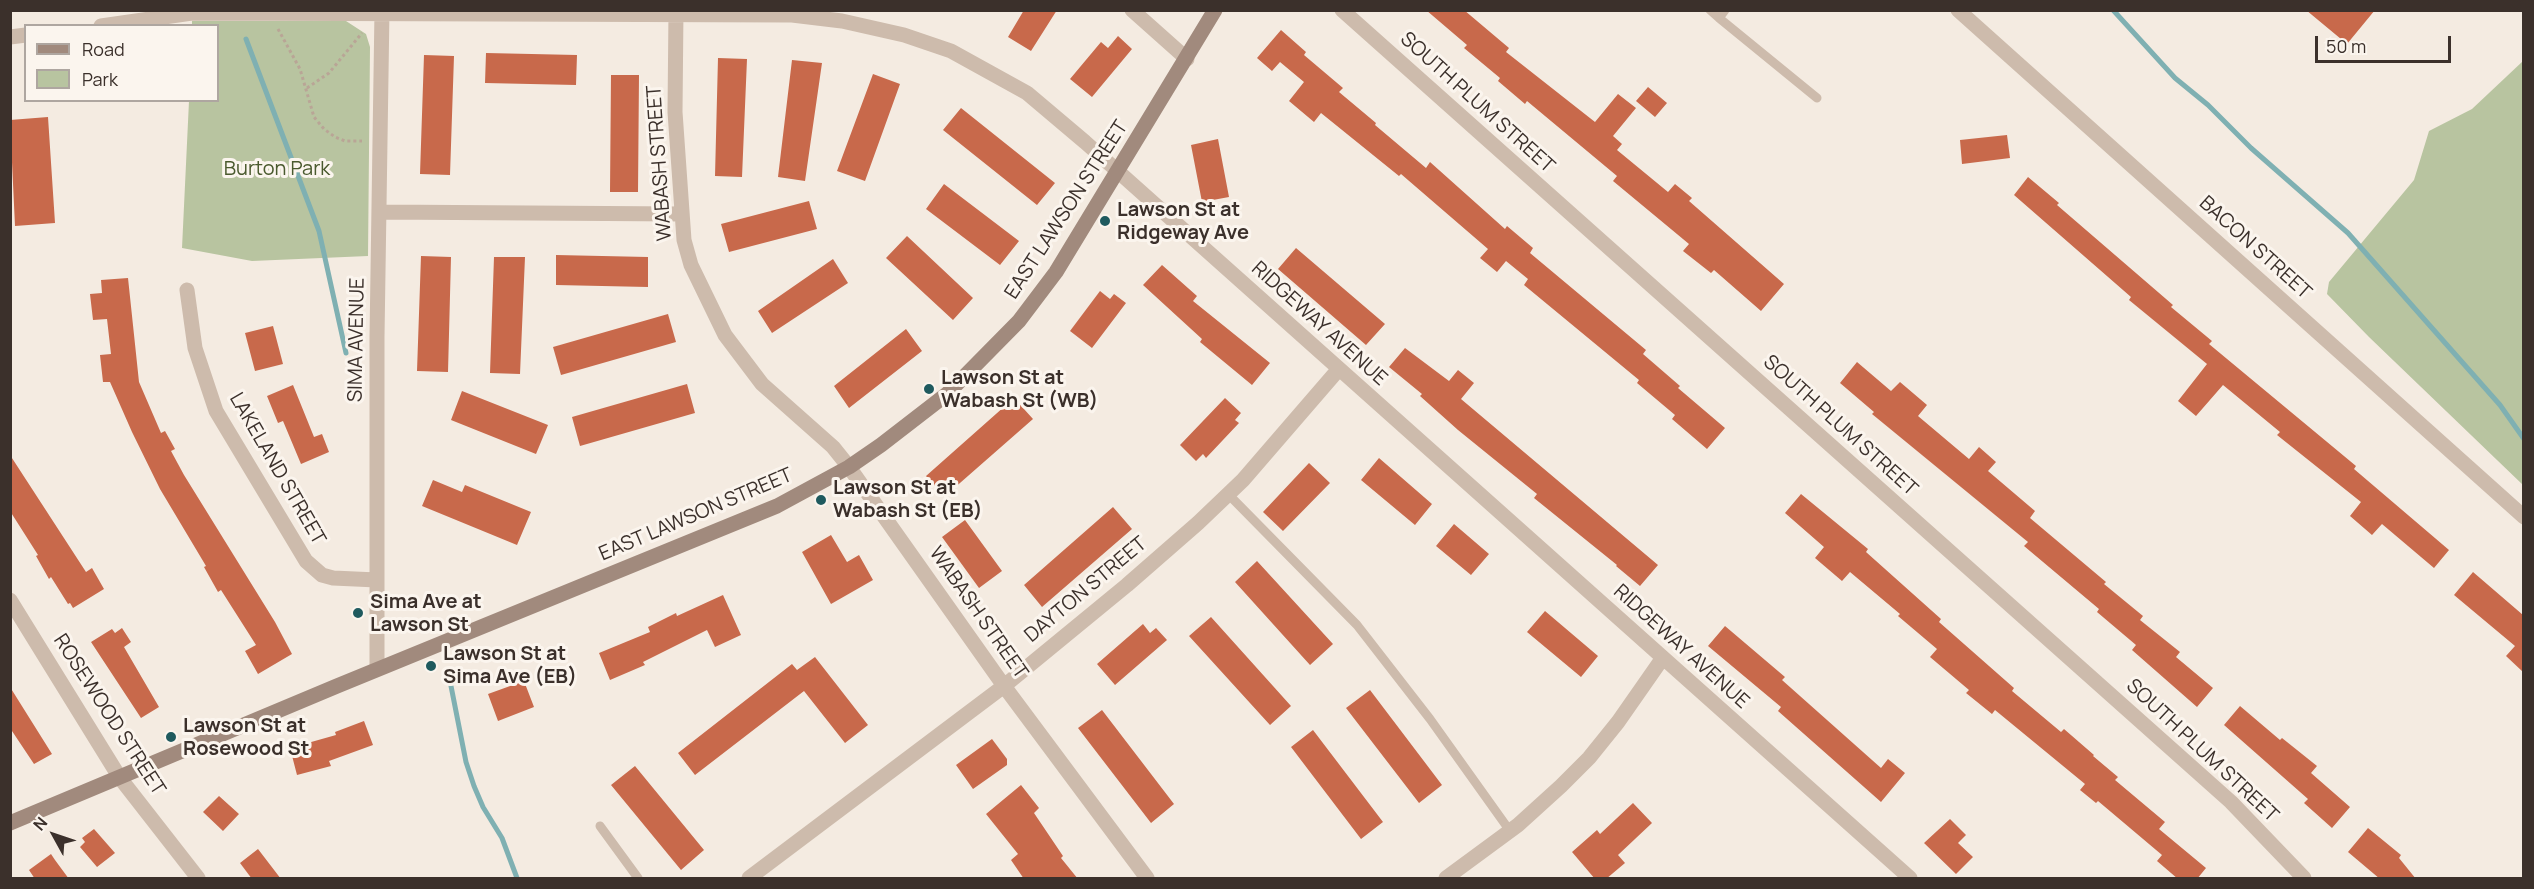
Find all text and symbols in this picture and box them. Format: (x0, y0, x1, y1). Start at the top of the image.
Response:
legend (24, 24, 219, 102)
scale bar (2318, 24, 2454, 62)
street label: SOUTH PLUM STREET (1395, 27, 1559, 179)
text: 50 m (2326, 34, 2366, 58)
text: Road (82, 37, 125, 61)
text: Park (82, 67, 118, 91)
street label: WABASH STREET (643, 84, 677, 242)
street label: EAST LAWSON STREET (1000, 116, 1134, 304)
park label: Burton Park (224, 157, 330, 181)
street label: BACON STREET (2194, 191, 2316, 305)
place label: Lawson St at Ridgeway Ave (1117, 198, 1249, 245)
marker: Lawson St at Ridgeway Ave (1098, 214, 1112, 228)
street label: RIDGEWAY AVENUE (1246, 257, 1392, 391)
street label: SIMA AVENUE (344, 278, 370, 402)
street label: SOUTH PLUM STREET (1758, 350, 1922, 502)
place label: Lawson St at Wabash St (WB) (941, 366, 1098, 413)
marker: Lawson St at Wabash St (WB) (922, 382, 936, 396)
street label: LAKELAND STREET (224, 389, 330, 549)
street label: EAST LAWSON STREET (596, 463, 796, 567)
place label: Lawson St at Wabash St (EB) (833, 476, 983, 523)
marker: Lawson St at Wabash St (EB) (814, 493, 828, 507)
street label: DAYTON STREET (1020, 532, 1152, 648)
street label: WABASH STREET (923, 542, 1033, 684)
street label: RIDGEWAY AVENUE (1608, 580, 1754, 714)
place label: Sima Ave at Lawson St (370, 590, 482, 637)
marker: Sima Ave at Lawson St (351, 606, 365, 620)
street label: ROSEWOOD STREET (48, 630, 170, 800)
place label: Lawson St at Sima Ave (EB) (443, 642, 577, 689)
marker: Lawson St at Sima Ave (EB) (424, 659, 438, 673)
street label: SOUTH PLUM STREET (2121, 674, 2283, 828)
place label: Lawson St at Rosewood St (183, 714, 309, 761)
marker: Lawson St at Rosewood St (164, 730, 178, 744)
north arrow (24, 805, 84, 865)
text: N (28, 812, 52, 835)

